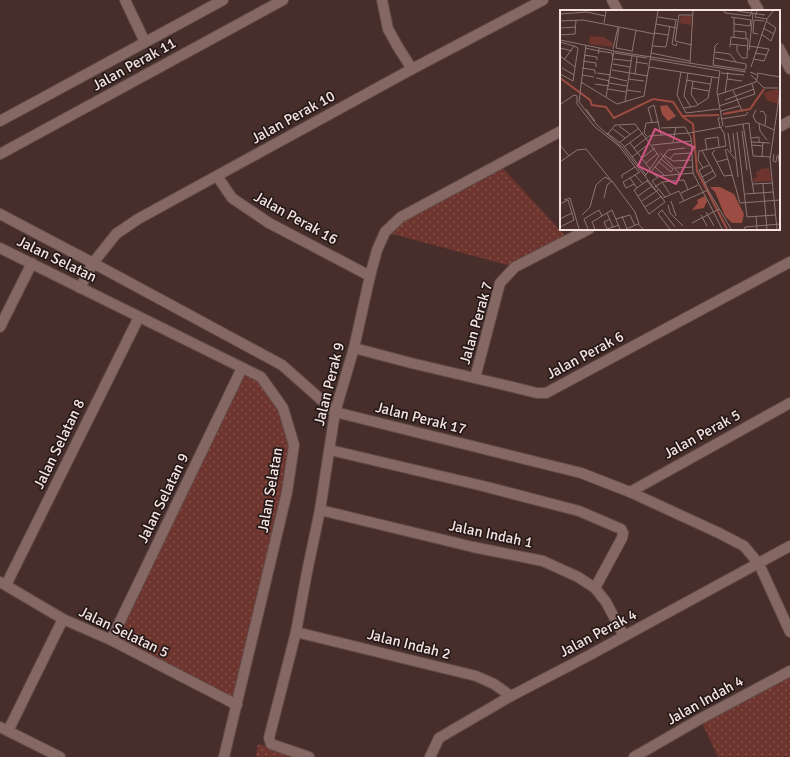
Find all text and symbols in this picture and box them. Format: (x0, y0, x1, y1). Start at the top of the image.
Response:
inset map (560, 10, 780, 230)
street label: Jalan Perak 11 (89, 34, 179, 94)
street label: Jalan Perak 10 (248, 87, 338, 147)
street label: Jalan Perak 16 (251, 188, 341, 248)
street label: Jalan Selatan (14, 232, 100, 286)
street label: Jalan Perak 7 (456, 280, 496, 366)
street label: Jalan Perak 6 (543, 327, 627, 383)
street label: Jalan Perak 9 (310, 341, 348, 427)
street label: Jalan Selatan 8 (30, 396, 88, 492)
street label: Jalan Perak 17 (374, 398, 468, 438)
street label: Jalan Perak 5 (660, 406, 744, 462)
street label: Jalan Selatan (254, 446, 286, 534)
street label: Jalan Selatan 9 (134, 450, 192, 546)
street label: Jalan Indah 1 (447, 516, 535, 552)
street label: Jalan Selatan 5 (76, 603, 172, 661)
street label: Jalan Perak 4 (556, 605, 640, 661)
street label: Jalan Indah 2 (366, 625, 452, 663)
street label: Jalan Indah 4 (663, 671, 747, 729)

